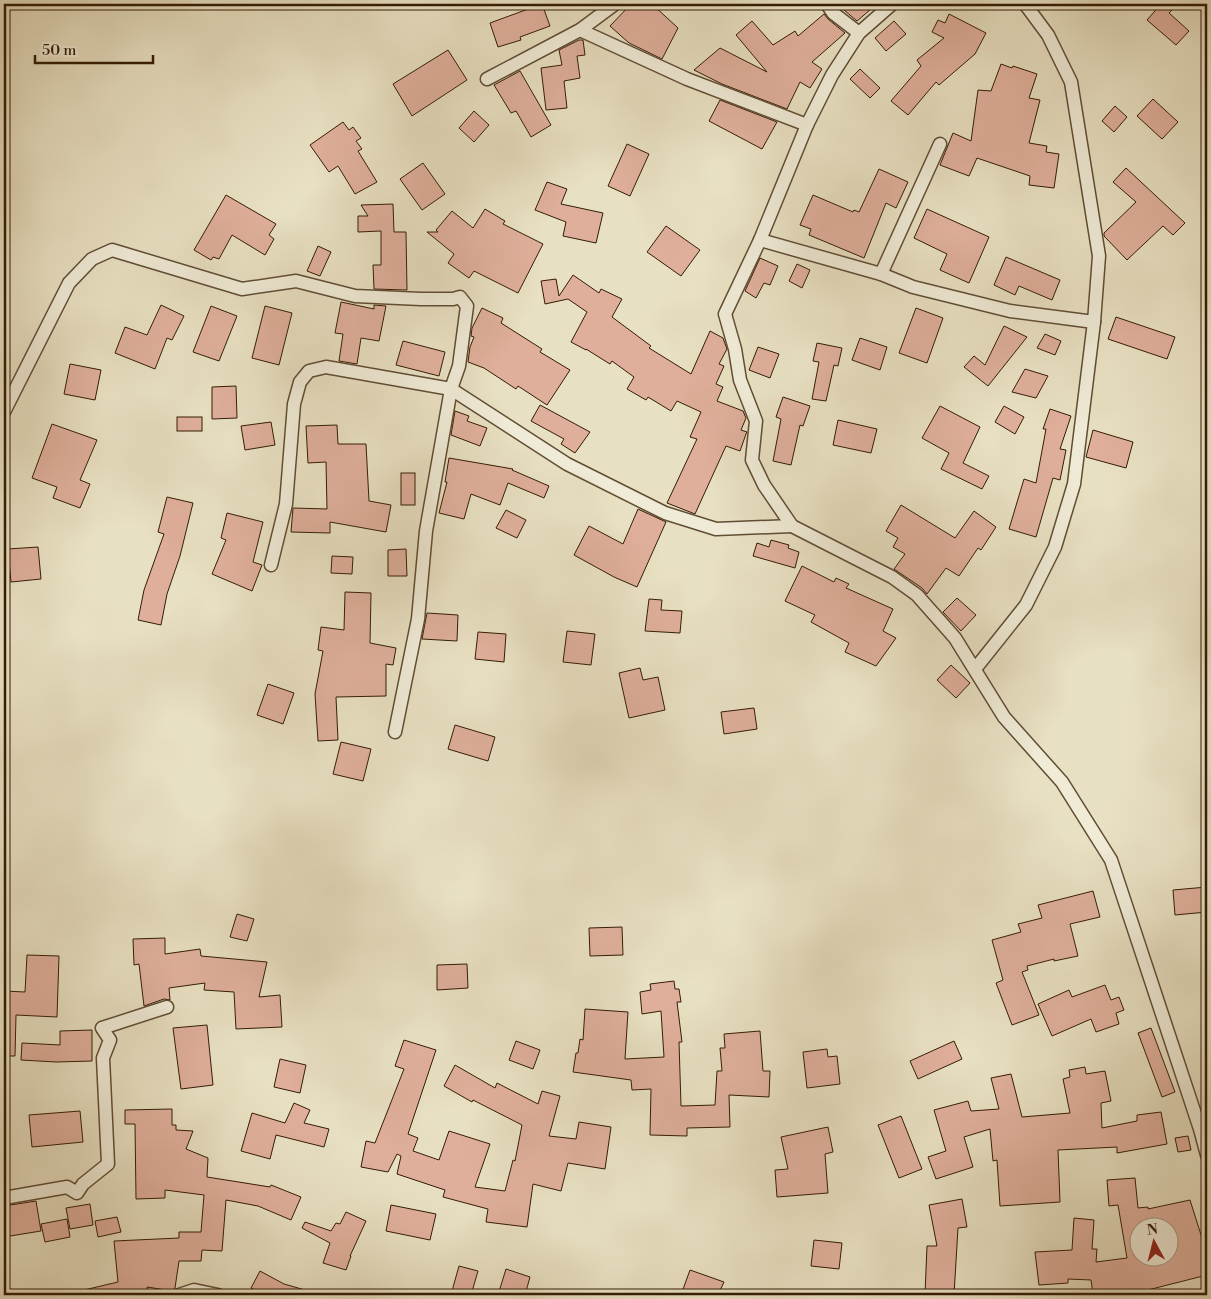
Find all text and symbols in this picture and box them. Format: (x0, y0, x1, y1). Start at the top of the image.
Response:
scale bar (35, 32, 152, 64)
text: 50 m (42, 41, 76, 60)
north arrow (1128, 1216, 1178, 1266)
text: N (1146, 1220, 1159, 1240)

